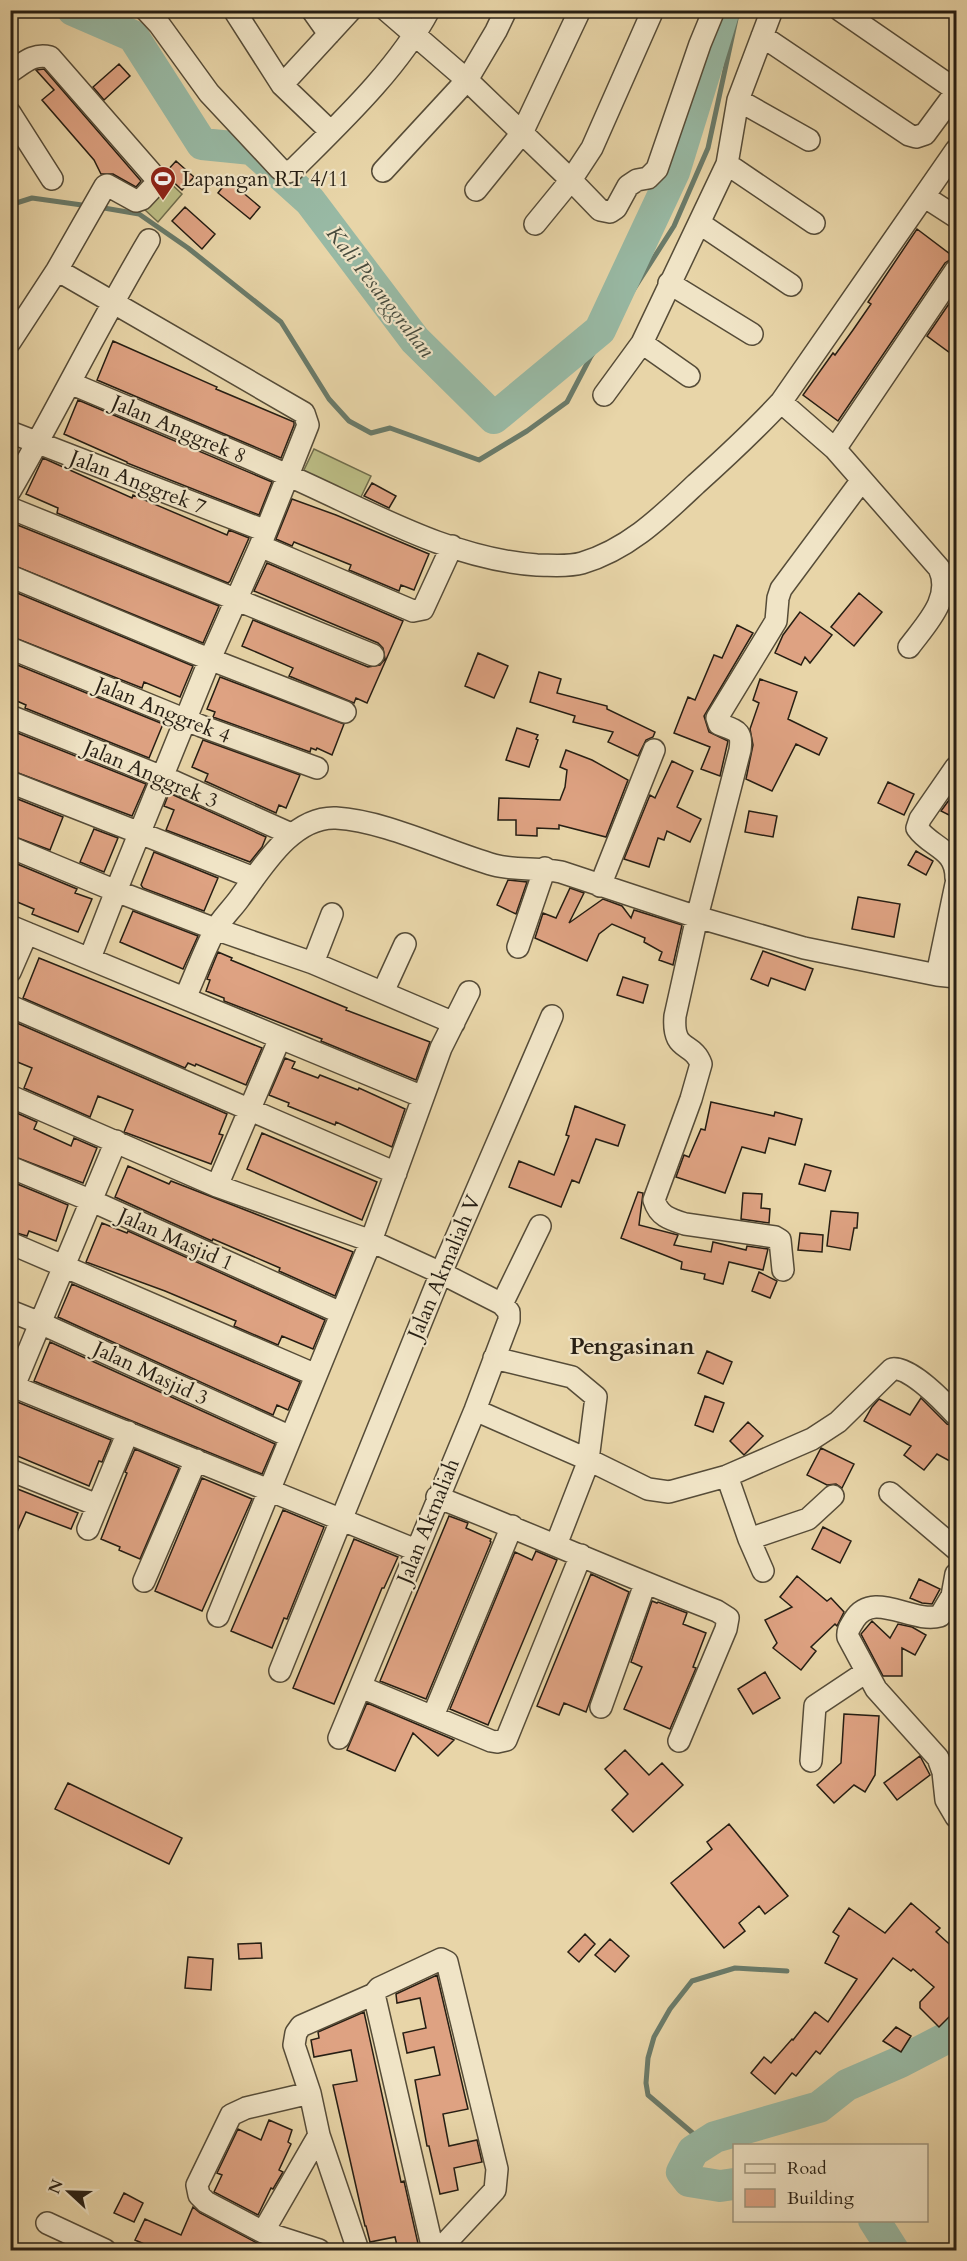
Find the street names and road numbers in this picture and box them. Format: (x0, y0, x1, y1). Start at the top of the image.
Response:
street label: Jalan Anggrek 8 (104, 387, 250, 471)
street label: Jalan Anggrek 7 (63, 442, 210, 522)
street label: Jalan Anggrek 4 (88, 669, 235, 751)
street label: Jalan Anggrek 3 (76, 732, 222, 816)
street label: Jalan Akmaliah V (400, 1190, 488, 1347)
street label: Jalan Masjid 1 (111, 1200, 238, 1278)
street label: Jalan Masjid 3 (86, 1333, 213, 1413)
street label: Jalan Akmaliah (389, 1454, 467, 1591)

